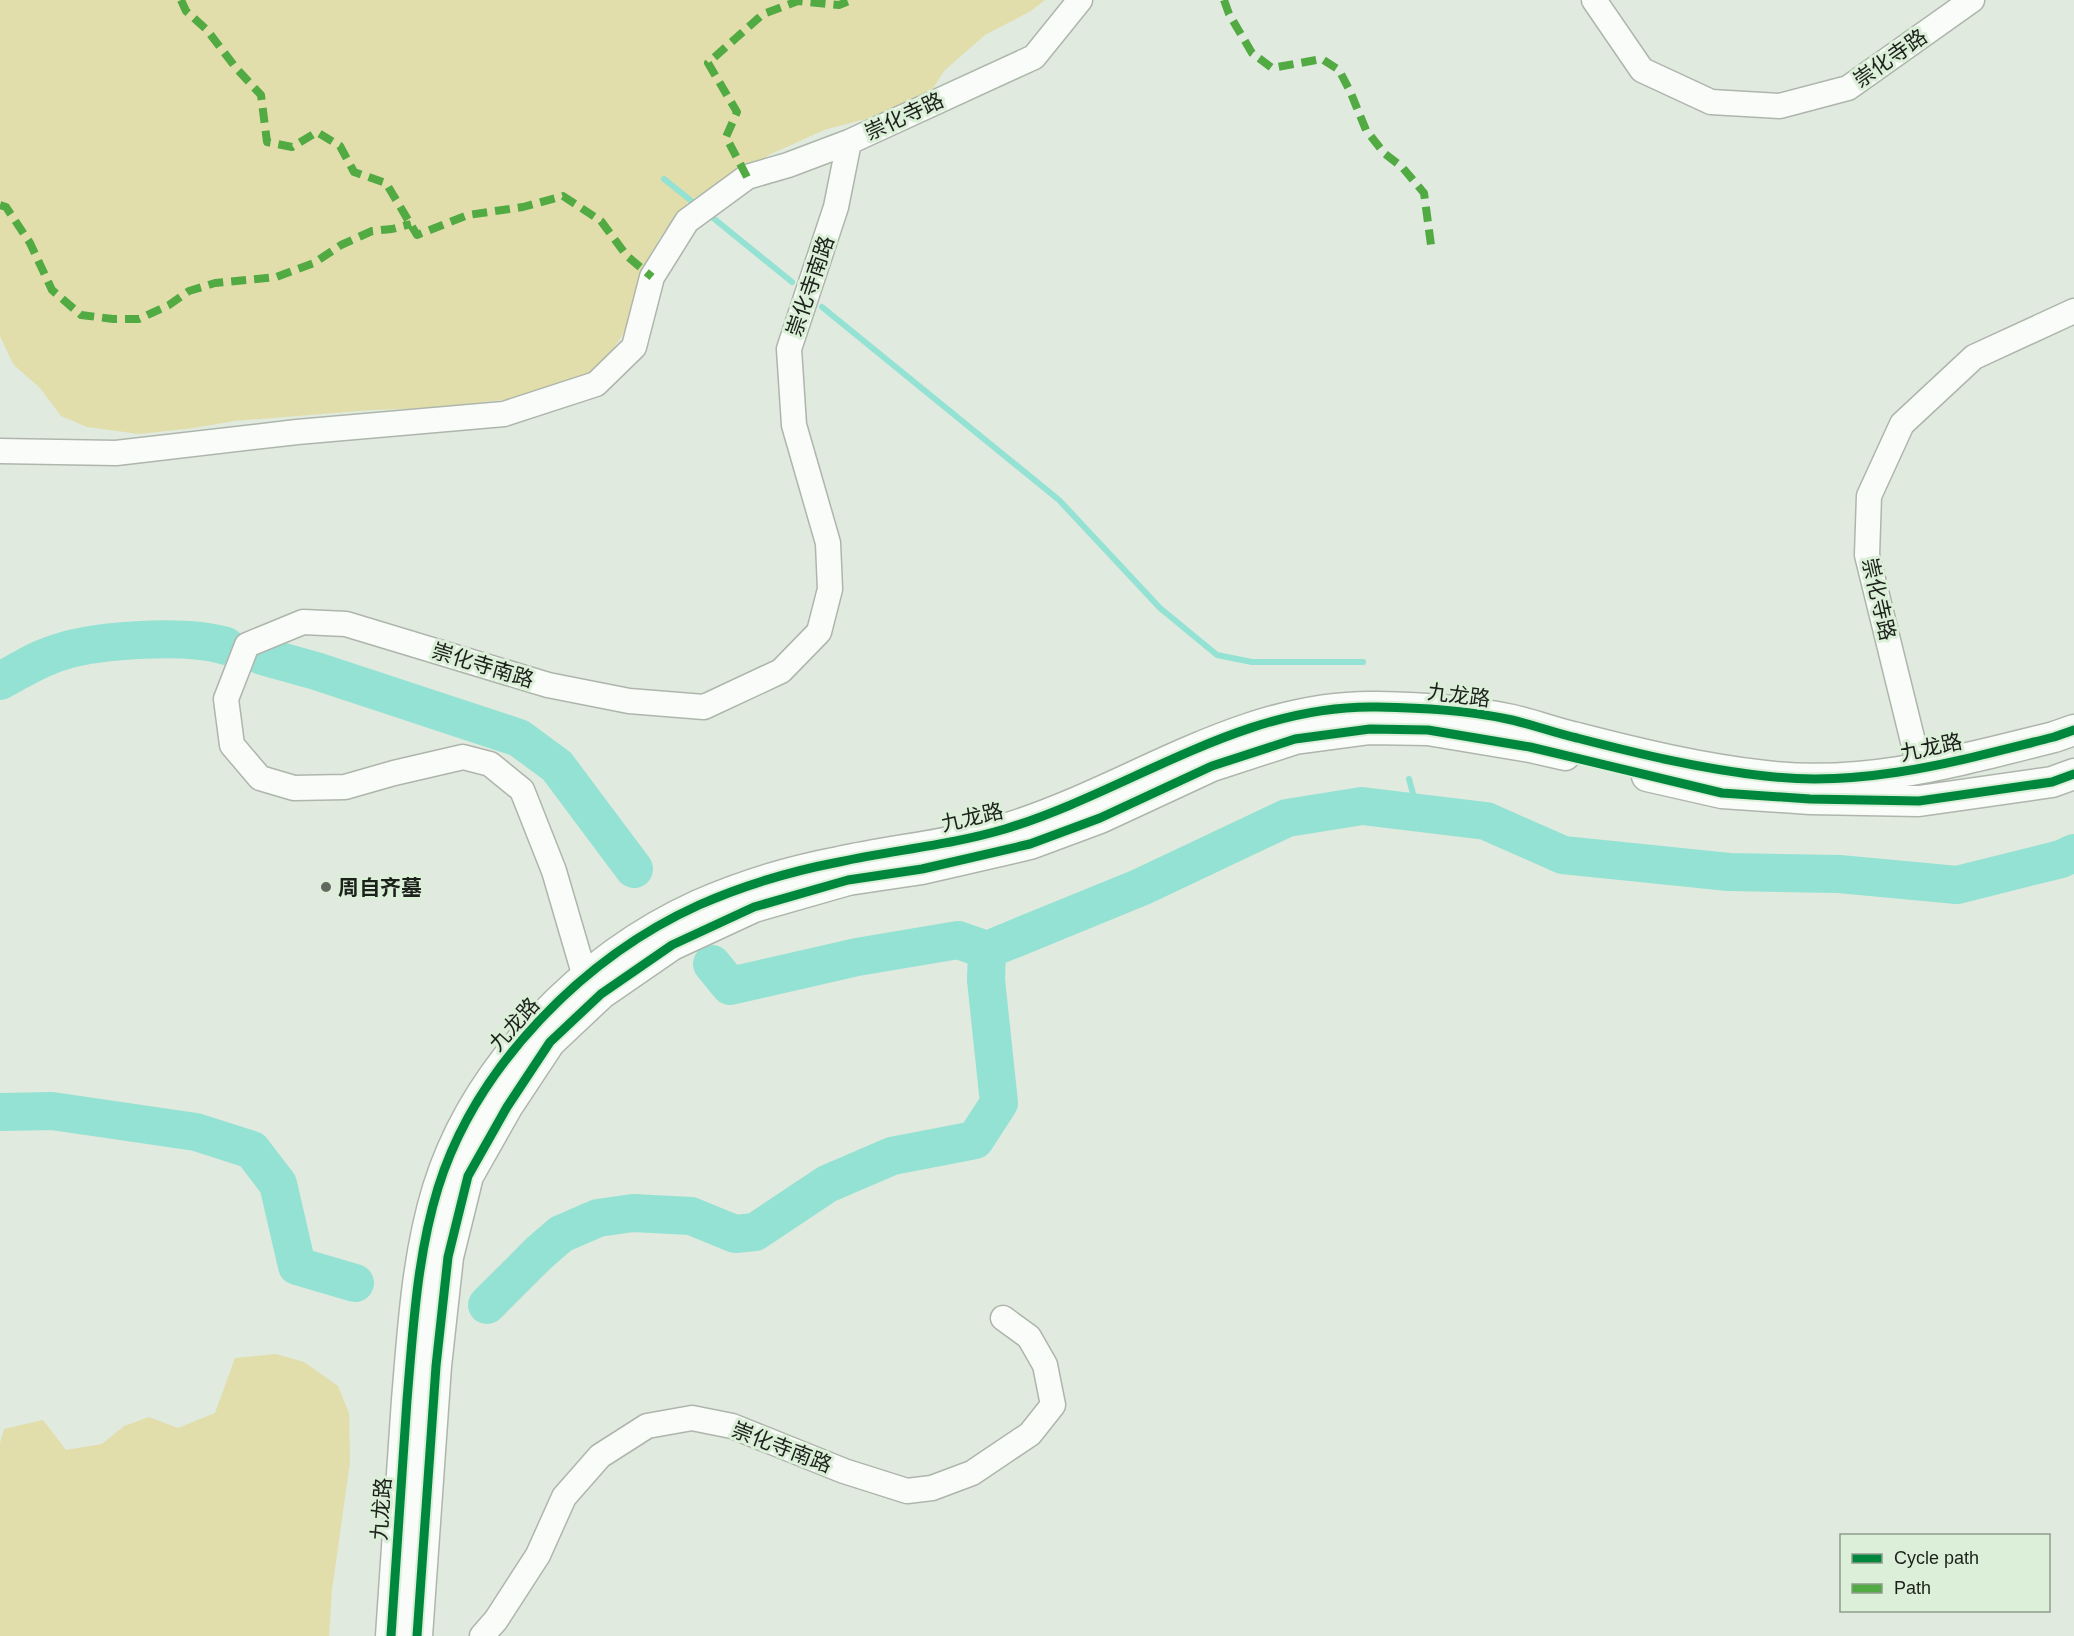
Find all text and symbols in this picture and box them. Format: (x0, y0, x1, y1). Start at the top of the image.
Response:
street label: 崇化寺路 (1849, 24, 1931, 92)
street label: 崇化寺路 (861, 88, 947, 144)
street label: 崇化寺南路 (782, 233, 838, 339)
street label: 崇化寺路 (1858, 555, 1900, 643)
street label: 崇化寺南路 (429, 639, 537, 691)
street label: 九龙路 (1426, 680, 1492, 710)
street label: 九龙路 (1898, 729, 1964, 765)
street label: 九龙路 (939, 799, 1005, 835)
place label: 周自齐墓 (338, 876, 422, 899)
marker: 周自齐墓 (319, 880, 333, 894)
street label: 九龙路 (484, 993, 544, 1055)
street label: 崇化寺南路 (729, 1417, 835, 1477)
street label: 九龙路 (367, 1477, 395, 1541)
legend (1840, 1534, 2050, 1612)
text: Cycle path (1894, 1548, 1979, 1568)
text: Path (1894, 1578, 1931, 1598)

